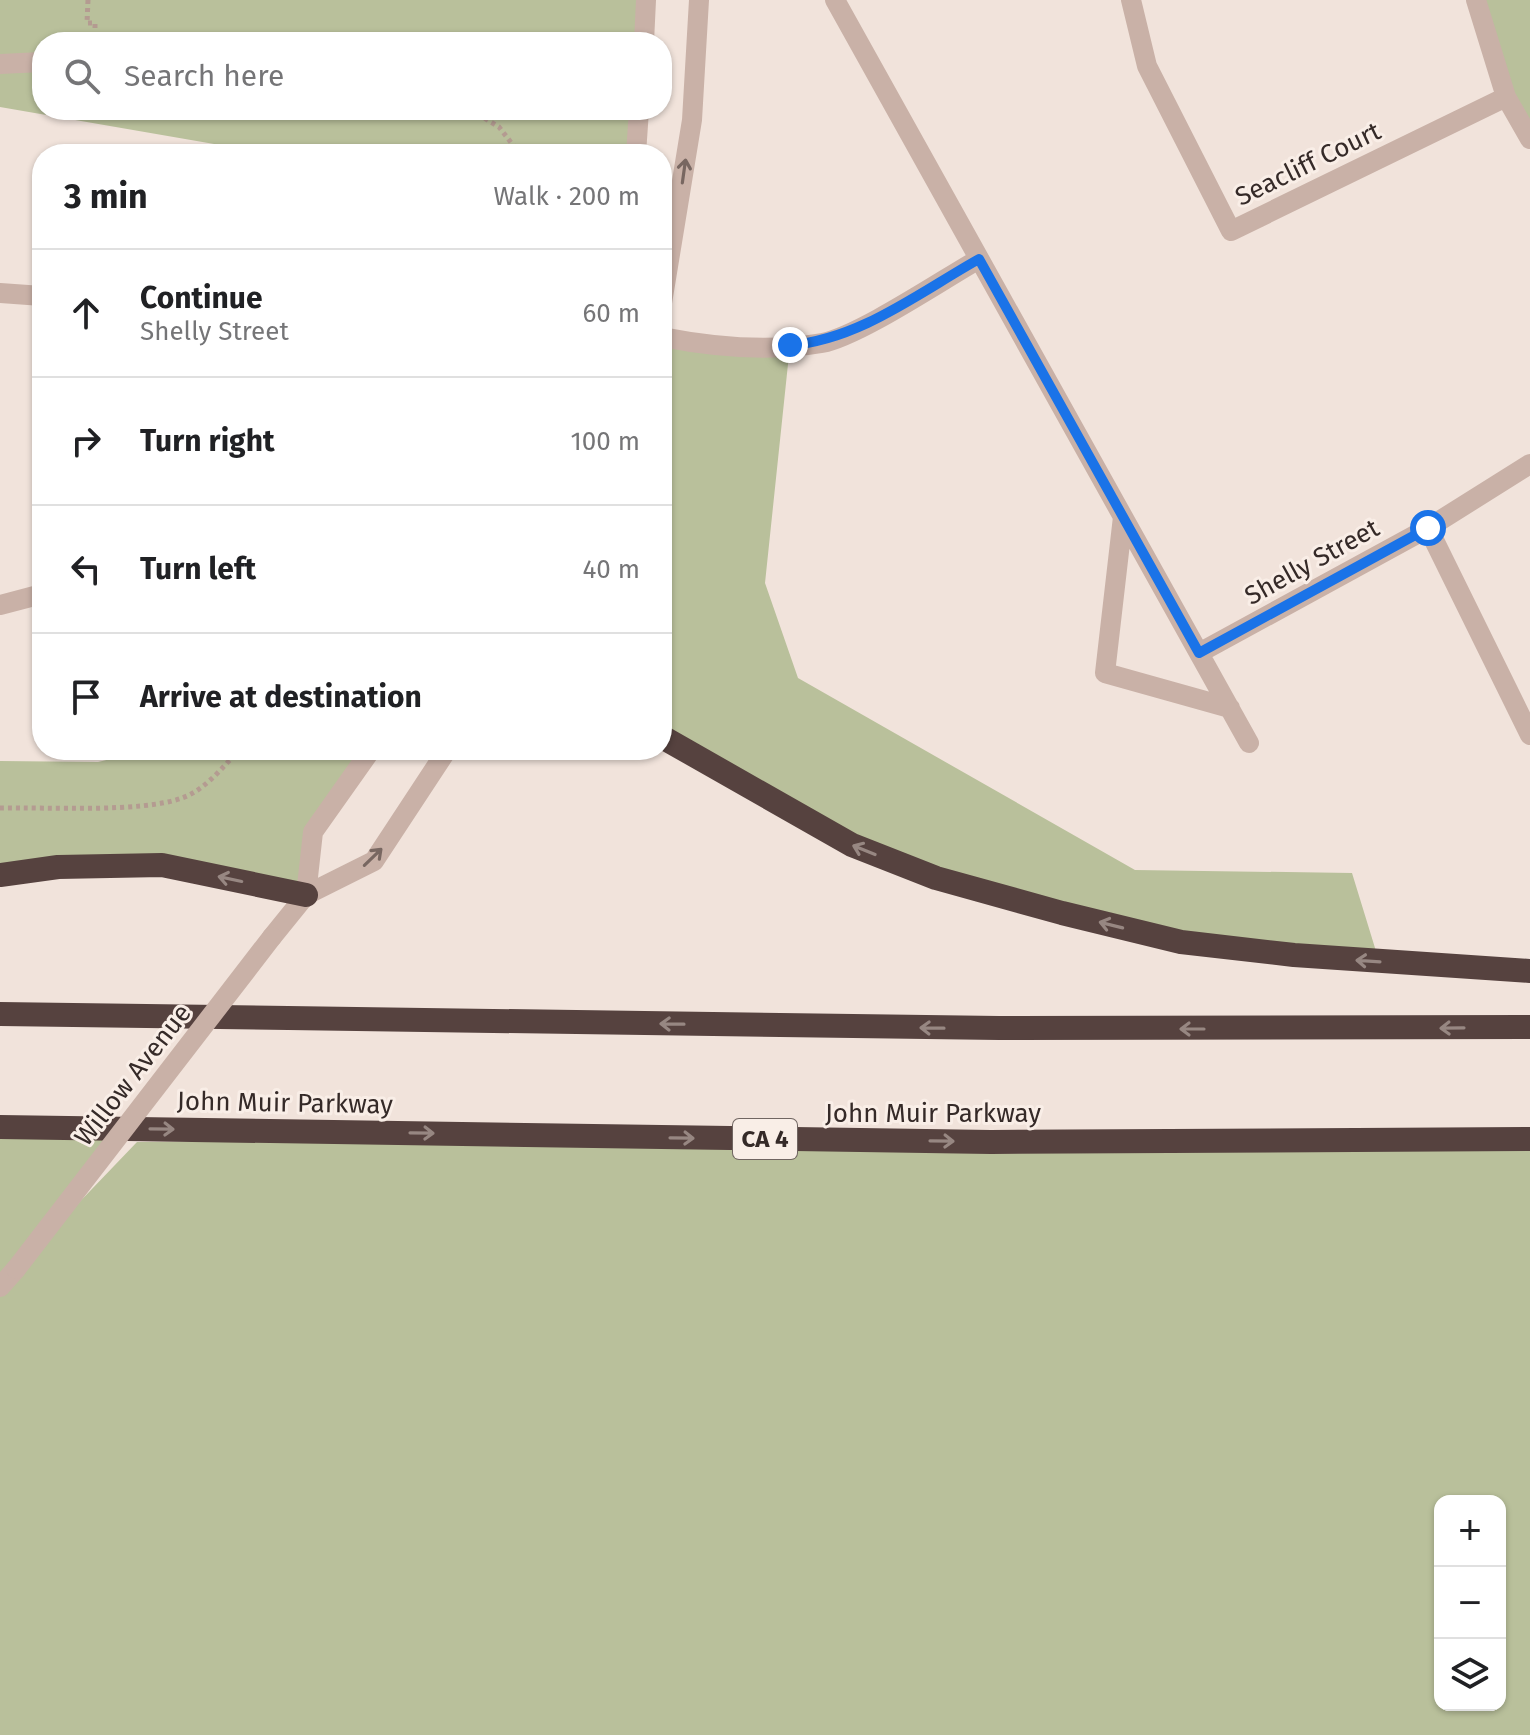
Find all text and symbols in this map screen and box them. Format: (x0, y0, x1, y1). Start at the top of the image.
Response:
search box (32, 32, 672, 120)
icon: search (60, 54, 104, 98)
text: Search here (124, 58, 284, 94)
street label: Seacliff Court (1230, 115, 1386, 212)
one-way arrow (677, 159, 692, 184)
text: 3 min (64, 176, 148, 217)
text: Walk · 200 m (493, 181, 640, 212)
text: Continue (140, 280, 263, 316)
icon: ahead (64, 291, 108, 335)
text: 60 m (582, 298, 640, 329)
text: Shelly Street (140, 316, 289, 347)
route end (772, 327, 808, 363)
icon: right (64, 419, 108, 463)
text: Turn right (140, 423, 275, 459)
text: 100 m (571, 426, 640, 457)
route start (1410, 510, 1446, 546)
street label: Shelly Street (1239, 512, 1385, 612)
icon: left (64, 547, 108, 591)
text: Turn left (140, 551, 256, 587)
text: 40 m (582, 554, 640, 585)
icon: arrive (64, 675, 108, 719)
text: Arrive at destination (140, 679, 422, 715)
one-way arrow (852, 842, 877, 856)
one-way arrow (363, 848, 383, 867)
one-way arrow (217, 871, 243, 886)
one-way arrow (1099, 917, 1125, 932)
one-way arrow (1355, 953, 1382, 968)
street label: Willow Avenue (68, 998, 198, 1152)
one-way arrow (659, 1017, 686, 1032)
one-way arrow (919, 1020, 946, 1035)
one-way arrow (1439, 1020, 1466, 1036)
one-way arrow (1179, 1021, 1206, 1037)
street label: John Muir Parkway (177, 1086, 394, 1120)
street label: John Muir Parkway (825, 1098, 1041, 1129)
road number: CA 4 (733, 1119, 797, 1159)
one-way arrow (148, 1121, 175, 1137)
one-way arrow (408, 1125, 435, 1141)
one-way arrow (668, 1130, 695, 1145)
one-way arrow (928, 1133, 955, 1149)
map controls (1434, 1495, 1506, 1711)
button: + (1434, 1495, 1506, 1567)
button: − (1434, 1567, 1506, 1639)
button: layers (1434, 1639, 1506, 1711)

